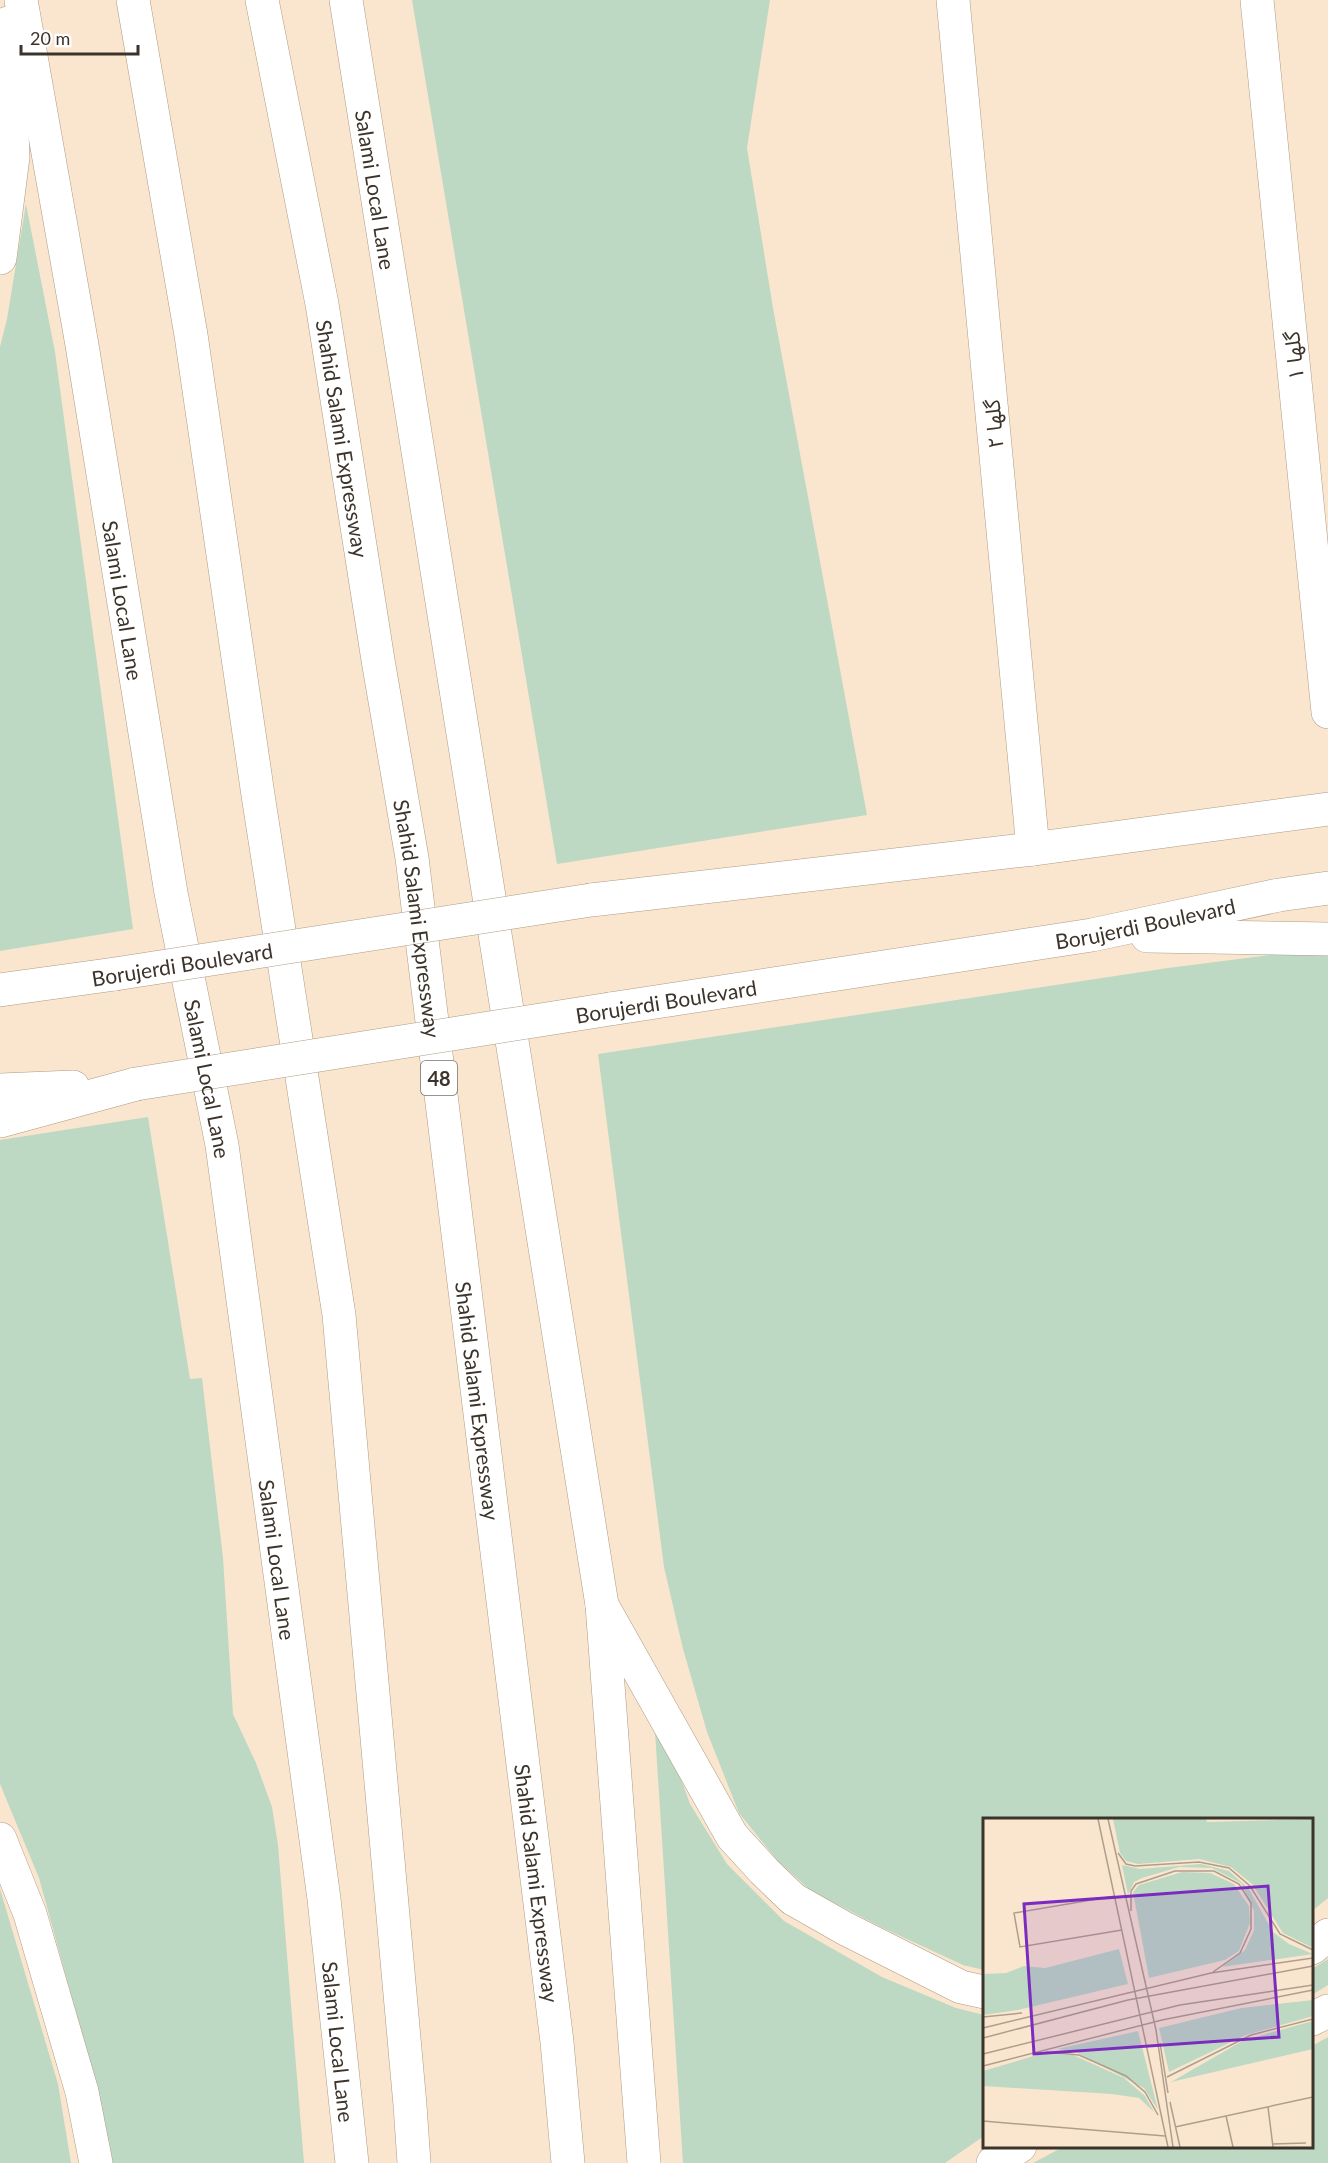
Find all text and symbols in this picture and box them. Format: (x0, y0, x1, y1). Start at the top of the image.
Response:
scale bar (21, 18, 138, 56)
text: 20 m (30, 27, 70, 49)
street label: Salami Local Lane (351, 108, 401, 271)
street label: Shahid Salami Expressway (312, 318, 374, 559)
street label: گلها ۱ (1278, 330, 1309, 382)
street label: گلها ۲ (978, 398, 1009, 450)
street label: Salami Local Lane (98, 519, 149, 682)
street label: Shahid Salami Expressway (390, 797, 446, 1039)
street label: Borujerdi Boulevard (1053, 892, 1237, 953)
street label: Borujerdi Boulevard (90, 937, 274, 991)
street label: Borujerdi Boulevard (574, 974, 758, 1028)
street label: Salami Local Lane (180, 997, 236, 1160)
road number: 48 (421, 1061, 457, 1095)
street label: Shahid Salami Expressway (451, 1280, 506, 1522)
street label: Salami Local Lane (255, 1478, 301, 1641)
street label: Shahid Salami Expressway (511, 1762, 565, 2004)
inset map (983, 1818, 1313, 2148)
street label: Salami Local Lane (318, 1960, 360, 2123)

